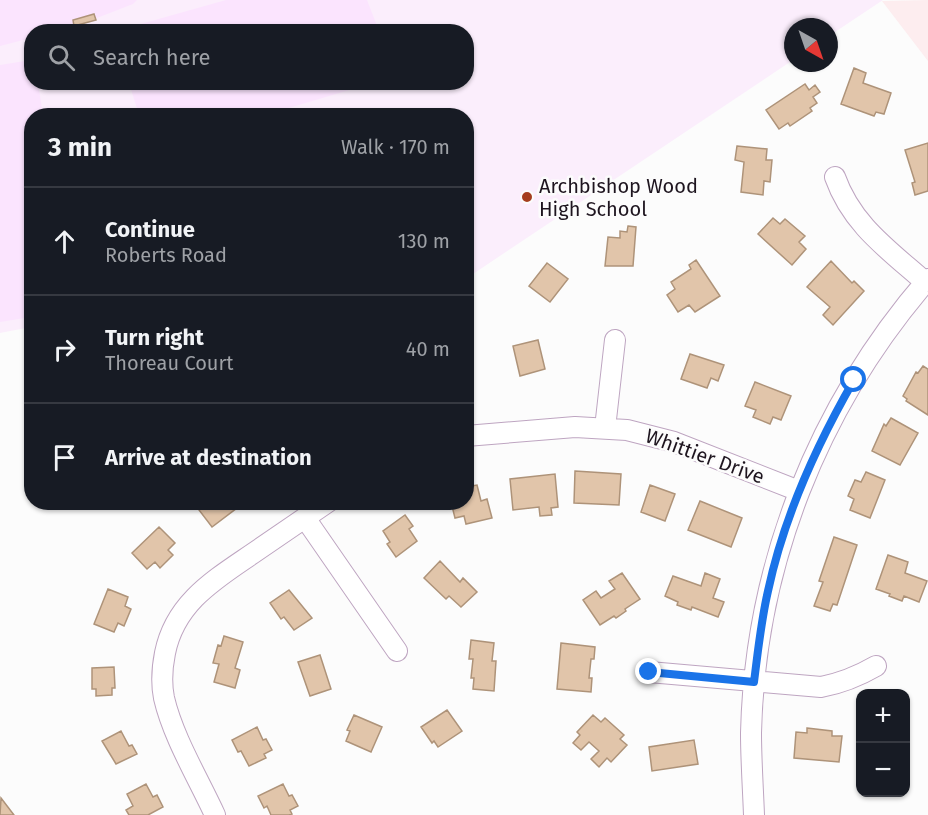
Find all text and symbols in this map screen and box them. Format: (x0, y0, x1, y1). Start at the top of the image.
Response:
north arrow (784, 18, 838, 72)
search box (24, 24, 474, 90)
icon: search (45, 41, 78, 74)
text: Search here (93, 44, 211, 71)
text: 3 min (48, 132, 112, 163)
text: Walk · 170 m (341, 135, 450, 159)
place label: Archbishop Wood High School (539, 174, 698, 221)
marker: Archbishop Wood High School (520, 190, 534, 204)
text: Continue (105, 216, 195, 243)
icon: ahead (48, 225, 81, 258)
text: 130 m (398, 229, 450, 253)
text: Roberts Road (105, 243, 227, 267)
text: Turn right (105, 324, 204, 351)
icon: right (48, 333, 81, 366)
text: 40 m (406, 337, 450, 361)
text: Thoreau Court (105, 351, 233, 375)
route start (840, 366, 866, 392)
street label: Whittier Drive (642, 423, 768, 489)
icon: arrive (48, 441, 81, 474)
text: Arrive at destination (105, 444, 312, 471)
route end (635, 658, 661, 684)
map controls (856, 689, 910, 797)
button: + (856, 689, 910, 743)
button: − (856, 743, 910, 797)

